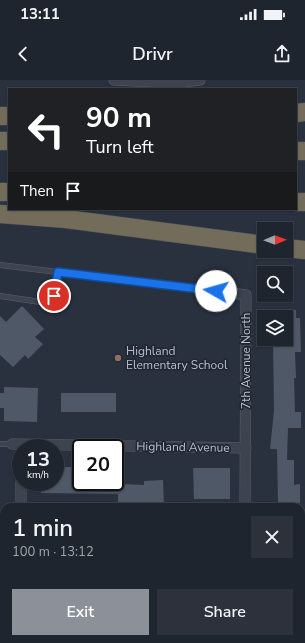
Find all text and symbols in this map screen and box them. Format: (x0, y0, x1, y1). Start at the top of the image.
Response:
text: 13:11 (20, 4, 60, 24)
text: Drivr (132, 42, 173, 66)
icon: back (12, 43, 34, 65)
icon: share (271, 43, 293, 65)
text: 90 m (86, 99, 152, 137)
icon: left (20, 104, 72, 156)
text: Turn left (86, 135, 154, 159)
icon: arrive (62, 180, 84, 202)
text: Then (20, 181, 54, 201)
north arrow (257, 222, 293, 258)
map controls (257, 222, 293, 346)
button: search (257, 266, 293, 302)
position arrow (195, 270, 237, 312)
pin (37, 279, 71, 313)
icon: arrive (43, 285, 65, 307)
button: layers (257, 310, 293, 346)
street label: 7th Avenue North (238, 313, 254, 409)
place label: Highland Elementary School (126, 343, 228, 373)
marker: Highland Elementary School (113, 353, 123, 363)
street label: Highland Avenue (136, 438, 230, 456)
speed limit sign: 20 (72, 439, 124, 491)
text: 13 (26, 446, 50, 473)
text: km/h (27, 468, 49, 482)
text: 1 min (12, 512, 73, 544)
button: close (251, 516, 293, 558)
text: 100 m · 13:12 (12, 543, 94, 561)
button: Exit (12, 589, 149, 635)
button: Share (157, 589, 293, 635)

